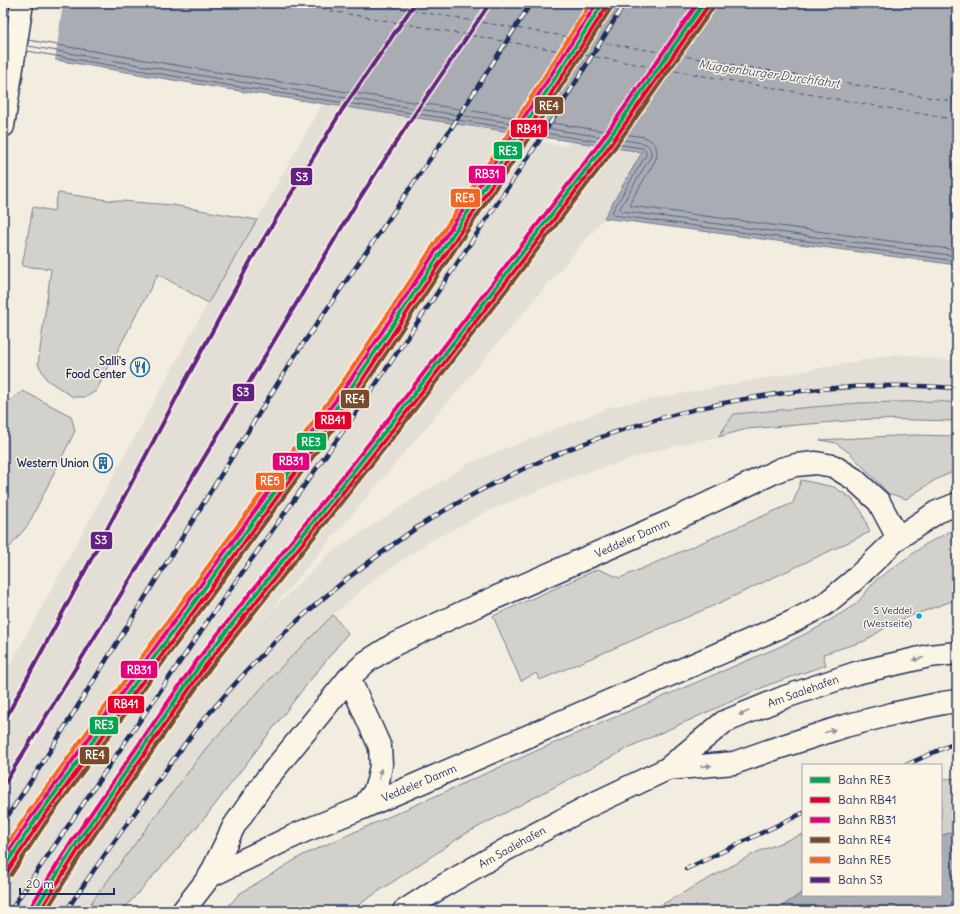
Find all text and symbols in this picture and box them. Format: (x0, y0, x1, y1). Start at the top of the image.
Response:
water label: Müggenburger Durchfahrt (697, 56, 843, 91)
line badge: RE4 (534, 96, 564, 115)
text: RE4 (539, 99, 560, 113)
line badge: RB41 (510, 119, 548, 138)
text: RB41 (517, 122, 541, 136)
line badge: RE3 (493, 141, 523, 160)
text: RE3 (498, 144, 518, 158)
line badge: RB31 (468, 165, 506, 184)
line badge: S3 (290, 167, 313, 186)
text: RB31 (475, 167, 499, 181)
text: S3 (296, 170, 308, 184)
line badge: RE5 (450, 188, 481, 208)
text: RE5 (455, 191, 475, 205)
place label: Salli's Food Center (66, 354, 126, 381)
restaurant icon: Salli's Food Center (129, 356, 151, 378)
line badge: S3 (232, 383, 255, 402)
text: S3 (237, 385, 249, 399)
line badge: RE4 (340, 389, 370, 409)
text: RE4 (345, 392, 366, 406)
line badge: RB41 (314, 411, 352, 430)
text: RB41 (321, 413, 345, 427)
line badge: RE3 (296, 432, 327, 451)
text: RE3 (301, 435, 321, 449)
building icon: Western Union (92, 452, 114, 474)
line badge: RB31 (272, 452, 310, 471)
text: RB31 (279, 454, 303, 468)
place label: Western Union (17, 456, 90, 470)
line badge: RE5 (255, 472, 285, 491)
text: RE5 (260, 474, 280, 488)
street label: Veddeler Damm (593, 515, 672, 561)
line badge: S3 (90, 531, 113, 550)
text: S3 (95, 533, 107, 547)
place label: S Veddel (Westseite) (863, 604, 912, 630)
marker: S Veddel (Westseite) (914, 611, 924, 621)
one-way arrow (912, 656, 925, 662)
line badge: RB31 (120, 660, 158, 679)
text: RB31 (127, 663, 151, 677)
street label: Am Saalehafen (766, 672, 840, 710)
line badge: RB41 (107, 695, 145, 714)
text: RB41 (114, 697, 138, 711)
one-way arrow (738, 710, 750, 717)
line badge: RE3 (89, 716, 119, 735)
text: RE3 (94, 718, 114, 732)
one-way arrow (824, 728, 836, 734)
line badge: RE4 (79, 746, 110, 765)
text: RE4 (85, 748, 106, 762)
street label: Veddeler Damm (379, 761, 459, 805)
one-way arrow (700, 762, 712, 769)
legend (802, 764, 942, 896)
one-way arrow (377, 768, 383, 780)
text: Bahn RE3 (838, 772, 891, 787)
text: Bahn RB41 (838, 792, 897, 807)
text: Bahn RB31 (838, 812, 896, 827)
street label: Am Saalehafen (476, 823, 548, 871)
text: Bahn RE4 (838, 832, 891, 847)
text: Bahn RE5 (838, 852, 891, 867)
scale bar (20, 870, 114, 896)
text: Bahn S3 (838, 872, 883, 887)
text: 20 m (26, 876, 54, 891)

